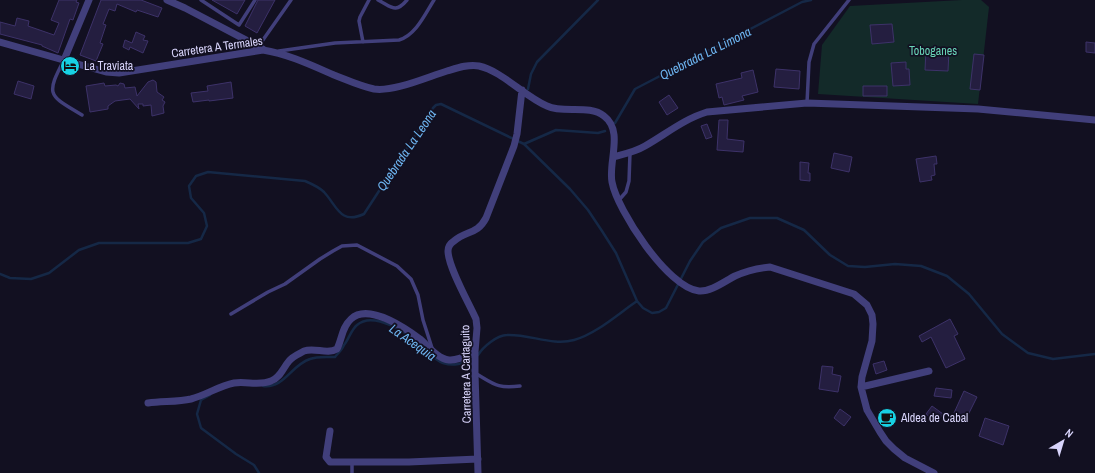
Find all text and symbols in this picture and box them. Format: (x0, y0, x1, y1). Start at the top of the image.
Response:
water label: Quebrada La Limona (656, 23, 754, 84)
street label: Carretera A Termales (170, 33, 264, 61)
park label: Toboganes (909, 43, 957, 59)
hotel icon: La Traviata (59, 55, 81, 77)
place label: La Traviata (84, 58, 134, 74)
water label: Quebrada La Leona (373, 106, 440, 194)
water label: La Acequia (386, 320, 439, 365)
street label: Carretera A Cartaguito (457, 325, 475, 423)
cafe icon: Aldea de Cabal (876, 407, 898, 429)
place label: Aldea de Cabal (900, 410, 968, 426)
north arrow (1043, 421, 1083, 461)
text: N (1062, 426, 1076, 441)

